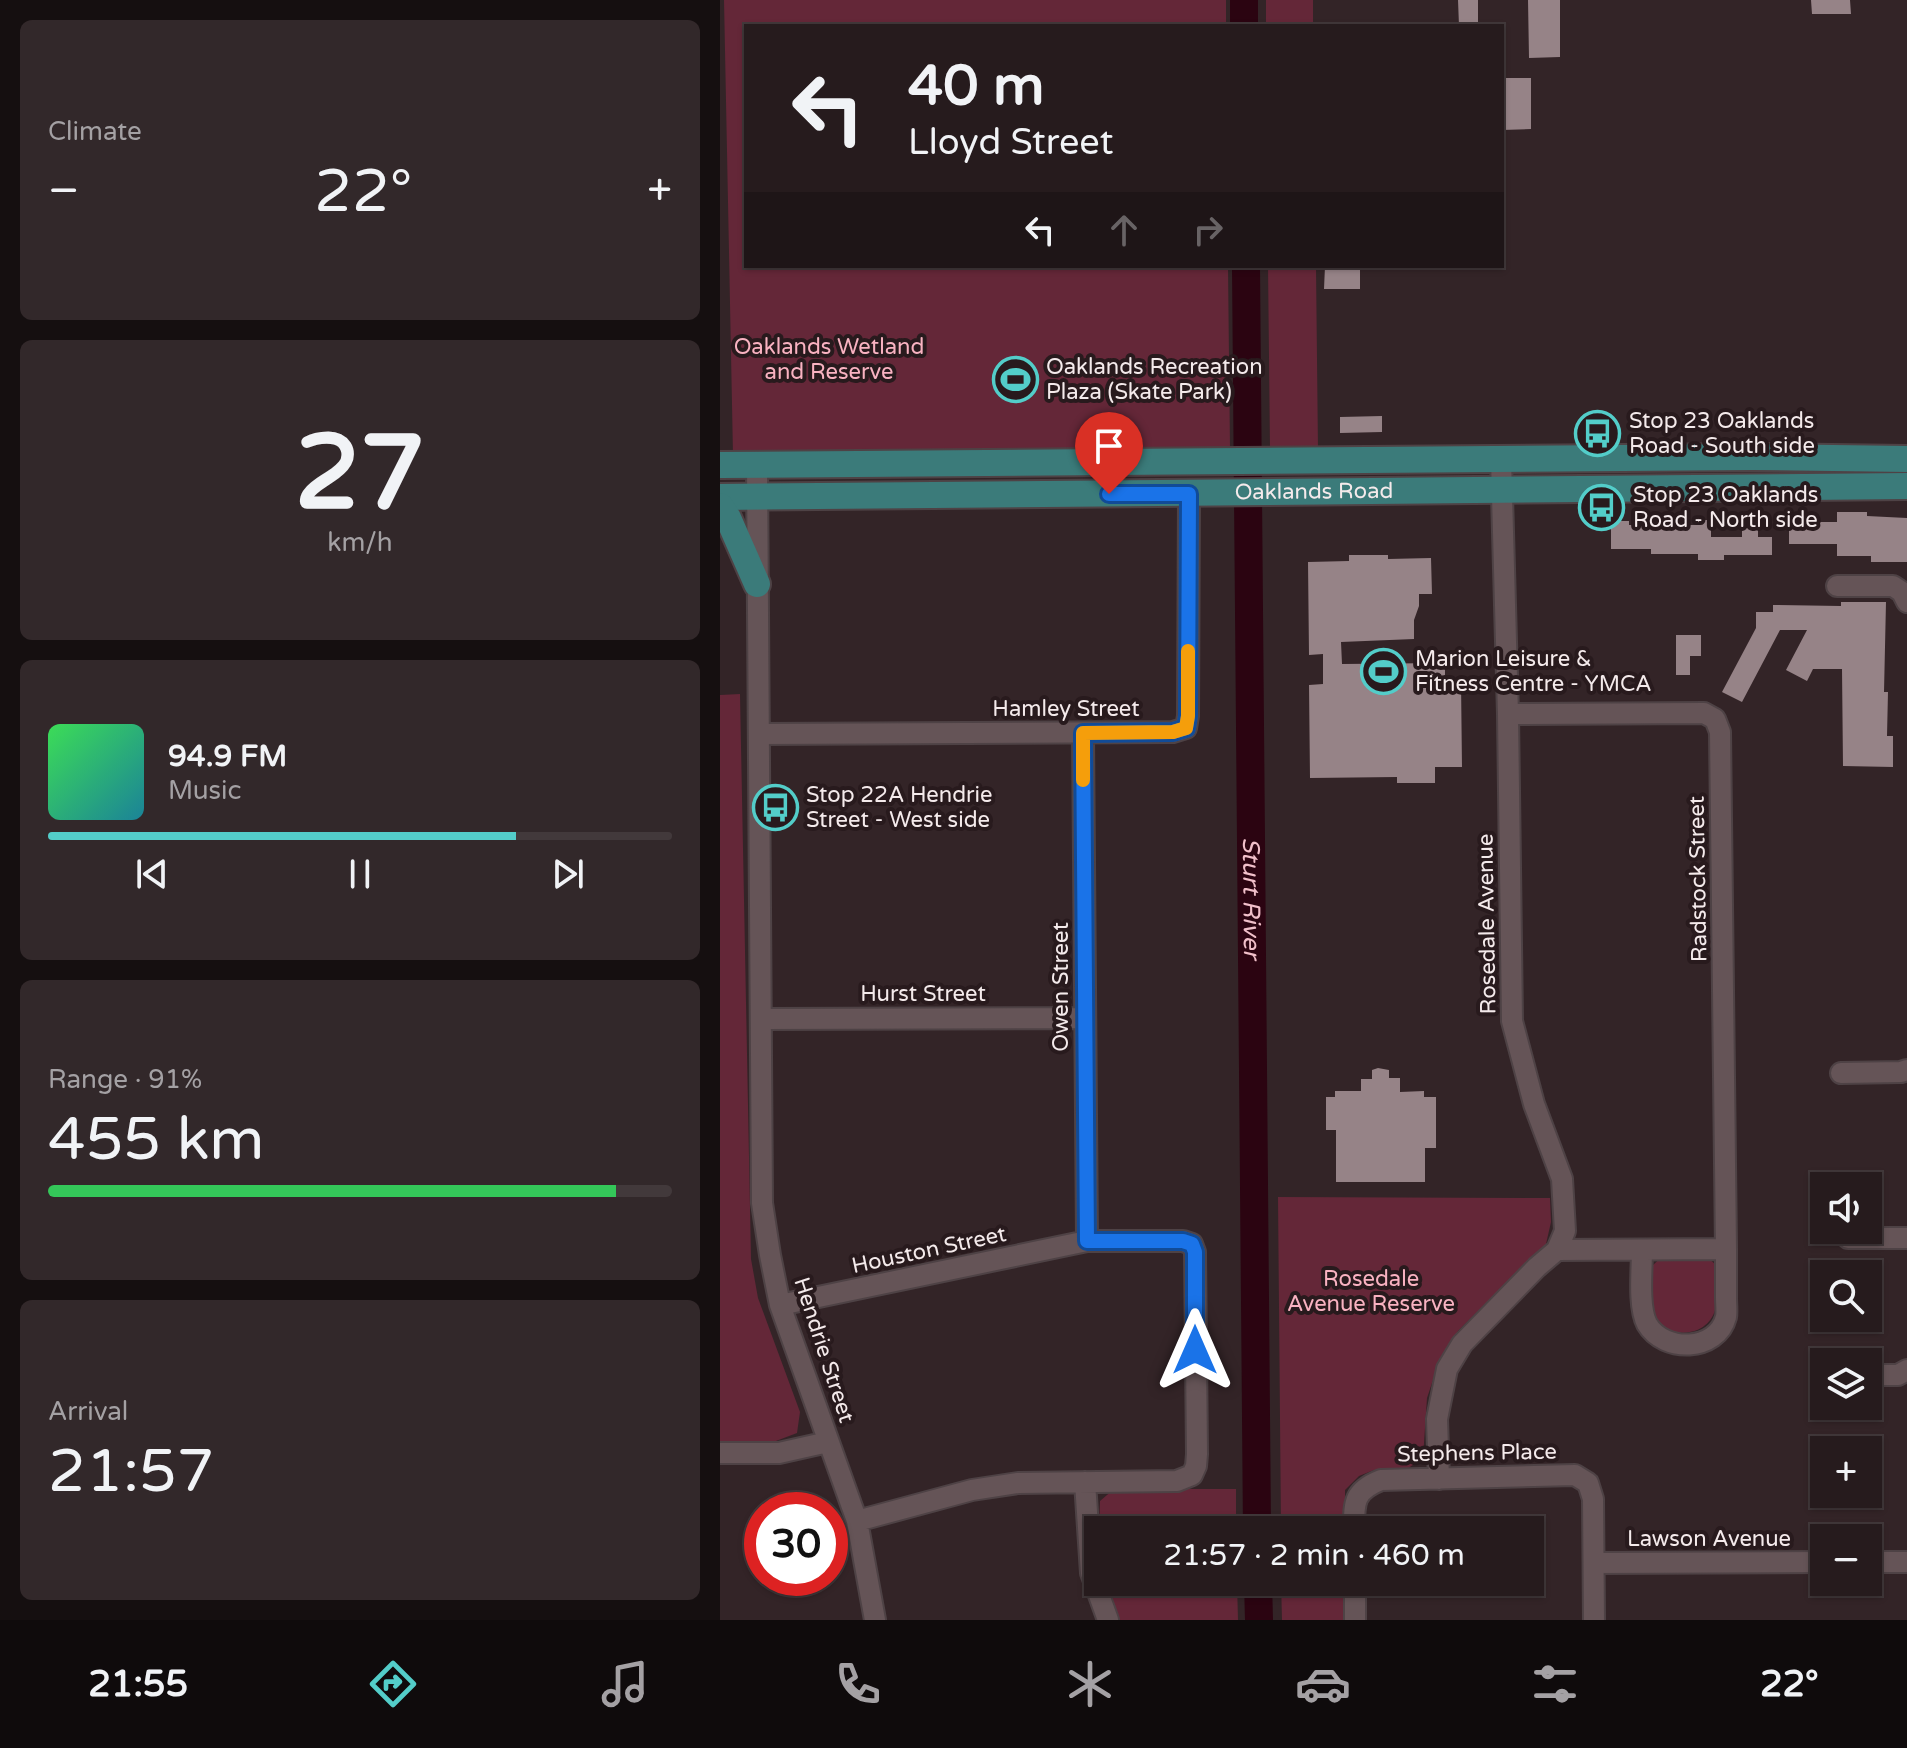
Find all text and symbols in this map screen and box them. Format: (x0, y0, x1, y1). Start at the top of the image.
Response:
text: 40 m (908, 53, 1044, 120)
icon: left (776, 56, 880, 160)
text: Climate (48, 116, 142, 147)
text: Lloyd Street (908, 121, 1113, 164)
text: 22° (314, 156, 412, 228)
text: − (48, 165, 79, 218)
text: + (647, 165, 672, 218)
icon: left (1018, 208, 1062, 252)
icon: ahead (1102, 208, 1146, 252)
icon: right (1186, 208, 1230, 252)
park label: Oaklands Wetland and Reserve (734, 334, 924, 385)
place label: Oaklands Recreation Plaza (Skate Park) (1046, 354, 1263, 405)
sports icon: Oaklands Recreation Plaza (Skate Park) (991, 356, 1039, 404)
place label: Stop 23 Oaklands Road - South side (1629, 408, 1815, 459)
bus stop icon: Stop 23 Oaklands Road - South side (1574, 410, 1622, 458)
text: 27 (295, 412, 425, 537)
pin (1075, 412, 1143, 494)
icon: arrive (1087, 424, 1131, 468)
street label: Oaklands Road (1234, 478, 1393, 505)
place label: Stop 23 Oaklands Road - North side (1633, 482, 1818, 533)
bus stop icon: Stop 23 Oaklands Road - North side (1578, 484, 1626, 532)
text: km/h (327, 527, 393, 558)
place label: Marion Leisure & Fitness Centre - YMCA (1415, 646, 1652, 697)
sports icon: Marion Leisure & Fitness Centre - YMCA (1360, 648, 1408, 696)
street label: Hamley Street (992, 696, 1140, 722)
text: 94.9 FM (168, 738, 287, 775)
text: Music (168, 775, 241, 806)
place label: Stop 22A Hendrie Street - West side (806, 782, 992, 833)
bus stop icon: Stop 22A Hendrie Street - West side (751, 784, 799, 832)
street label: Radstock Street (1684, 796, 1712, 962)
street label: Rosedale Avenue (1472, 833, 1502, 1015)
water label: Sturt River (1236, 837, 1267, 961)
icon: previous (130, 852, 174, 896)
icon: pause (338, 852, 382, 896)
icon: next (546, 852, 590, 896)
street label: Owen Street (1048, 922, 1074, 1052)
street label: Hurst Street (860, 981, 986, 1007)
text: Range · 91% (48, 1064, 202, 1095)
text: 455 km (48, 1104, 264, 1176)
map controls (1810, 1172, 1882, 1596)
button: sound (1810, 1172, 1882, 1244)
street label: Houston Street (849, 1221, 1009, 1279)
button: search (1810, 1260, 1882, 1332)
park label: Rosedale Avenue Reserve (1287, 1266, 1455, 1317)
street label: Hendrie Street (788, 1274, 860, 1426)
position arrow (1153, 1308, 1237, 1392)
button: layers (1810, 1348, 1882, 1420)
text: Arrival (48, 1396, 128, 1427)
text: 21:57 (48, 1436, 214, 1508)
button: + (1810, 1436, 1882, 1508)
street label: Stephens Place (1397, 1439, 1557, 1467)
speed limit sign: 30 (744, 1492, 848, 1596)
button: − (1810, 1524, 1882, 1596)
street label: Lawson Avenue (1627, 1526, 1791, 1552)
text: 21:57 · 2 min · 460 m (1163, 1537, 1465, 1574)
icon: directions (365, 1656, 421, 1712)
icon: music (597, 1656, 653, 1712)
icon: phone (830, 1656, 886, 1712)
icon: climate (1062, 1656, 1118, 1712)
icon: car (1295, 1656, 1351, 1712)
icon: filters (1527, 1656, 1583, 1712)
text: 21:55 (88, 1663, 188, 1706)
text: 22° (1760, 1663, 1819, 1706)

